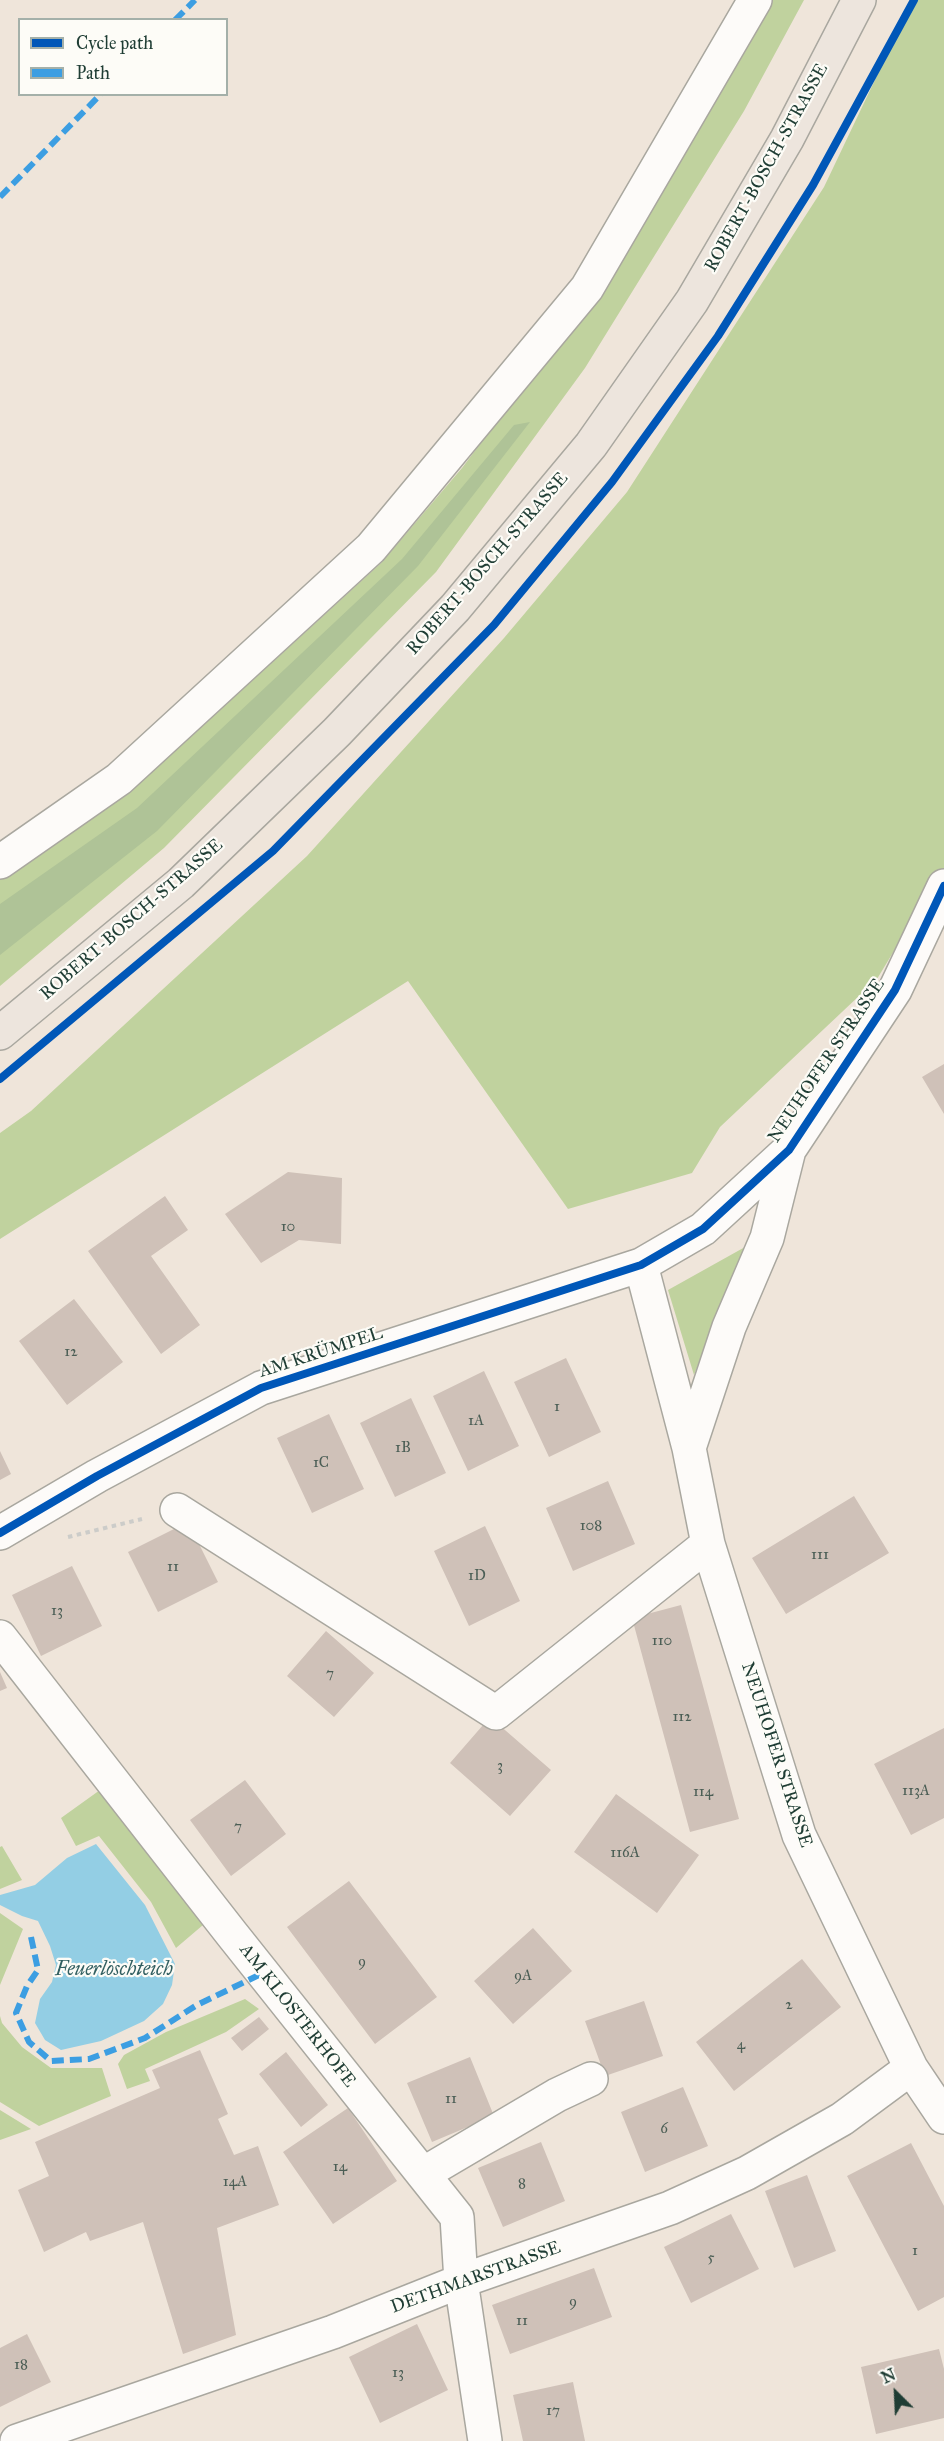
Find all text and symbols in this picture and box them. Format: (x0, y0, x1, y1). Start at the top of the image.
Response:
legend (18, 18, 228, 96)
text: Cycle path (76, 32, 153, 54)
street label: ROBERT-BOSCH-STRASSE (701, 60, 833, 276)
text: Path (76, 62, 110, 84)
street label: ROBERT-BOSCH-STRASSE (403, 468, 573, 660)
street label: ROBERT-BOSCH-STRASSE (36, 835, 228, 1005)
street label: NEUHOFER STRASSE (764, 975, 890, 1147)
house number: 10 (281, 1218, 295, 1236)
street label: AM KRÜMPEL (257, 1323, 385, 1383)
house number: 12 (64, 1343, 78, 1361)
house number: 1 (554, 1398, 560, 1416)
house number: 1A (468, 1412, 484, 1430)
house number: 1B (395, 1439, 411, 1457)
house number: 1C (313, 1454, 329, 1472)
house number: 108 (580, 1517, 602, 1535)
house number: 111 (811, 1546, 829, 1564)
house number: 11 (167, 1558, 179, 1576)
house number: 1D (468, 1567, 486, 1585)
house number: 13 (51, 1602, 63, 1620)
house number: 110 (652, 1632, 672, 1650)
street label: NEUHOFER STRASSE (736, 1660, 816, 1850)
house number: 7 (326, 1665, 334, 1683)
house number: 112 (672, 1708, 692, 1726)
house number: 3 (497, 1757, 503, 1775)
house number: 113A (902, 1782, 930, 1800)
house number: 114 (693, 1783, 713, 1801)
house number: 7 (234, 1818, 242, 1836)
house number: 116A (610, 1844, 640, 1862)
street label: AM KLOSTERHOFE (234, 1940, 360, 2092)
house number: 9 (358, 1953, 366, 1971)
water label: Feuerlöschteich (55, 1958, 173, 1982)
house number: 9A (514, 1967, 532, 1985)
house number: 2 (785, 1996, 793, 2014)
house number: 4 (737, 2036, 745, 2054)
house number: 11 (445, 2090, 457, 2108)
house number: 6 (660, 2120, 668, 2138)
house number: 14 (333, 2158, 347, 2176)
house number: 14A (223, 2173, 247, 2191)
house number: 8 (518, 2175, 526, 2193)
street label: DETHMARSTRASSE (388, 2237, 564, 2319)
house number: 1 (912, 2242, 918, 2260)
house number: 5 (708, 2249, 714, 2267)
house number: 9 (569, 2293, 577, 2311)
house number: 11 (516, 2312, 528, 2330)
house number: 18 (14, 2356, 28, 2374)
north arrow (866, 2363, 926, 2423)
house number: 13 (392, 2364, 404, 2382)
text: N (878, 2365, 899, 2388)
house number: 17 (546, 2402, 560, 2420)

